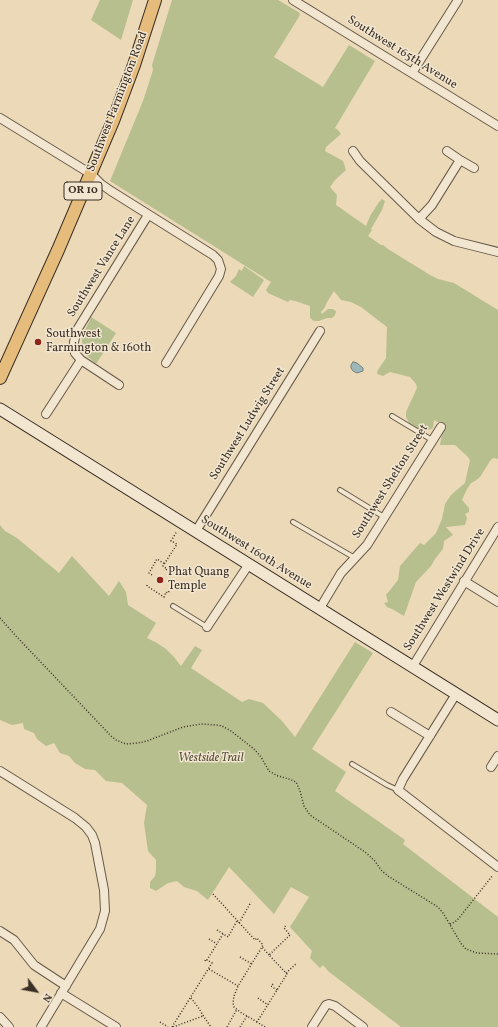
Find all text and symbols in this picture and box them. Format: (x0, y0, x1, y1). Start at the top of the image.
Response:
street label: Southwest 165th Avenue (344, 13, 460, 93)
street label: Southwest Farmington Road (85, 30, 151, 174)
road number: OR 10 (64, 182, 102, 200)
street label: Southwest Vance Lane (65, 214, 139, 320)
place label: Southwest Farmington & 160th (46, 328, 151, 356)
marker: Southwest Farmington & 160th (33, 337, 43, 347)
street label: Southwest Ludwig Street (207, 365, 289, 483)
street label: Southwest Shelton Street (350, 422, 432, 542)
street label: Southwest 160th Avenue (198, 513, 314, 593)
street label: Southwest Westwind Drive (401, 526, 489, 654)
place label: Phat Quang Temple (168, 566, 229, 594)
marker: Phat Quang Temple (155, 575, 165, 585)
park label: Westside Trail (178, 752, 244, 766)
north arrow (16, 971, 56, 1011)
text: N (38, 990, 55, 1005)

